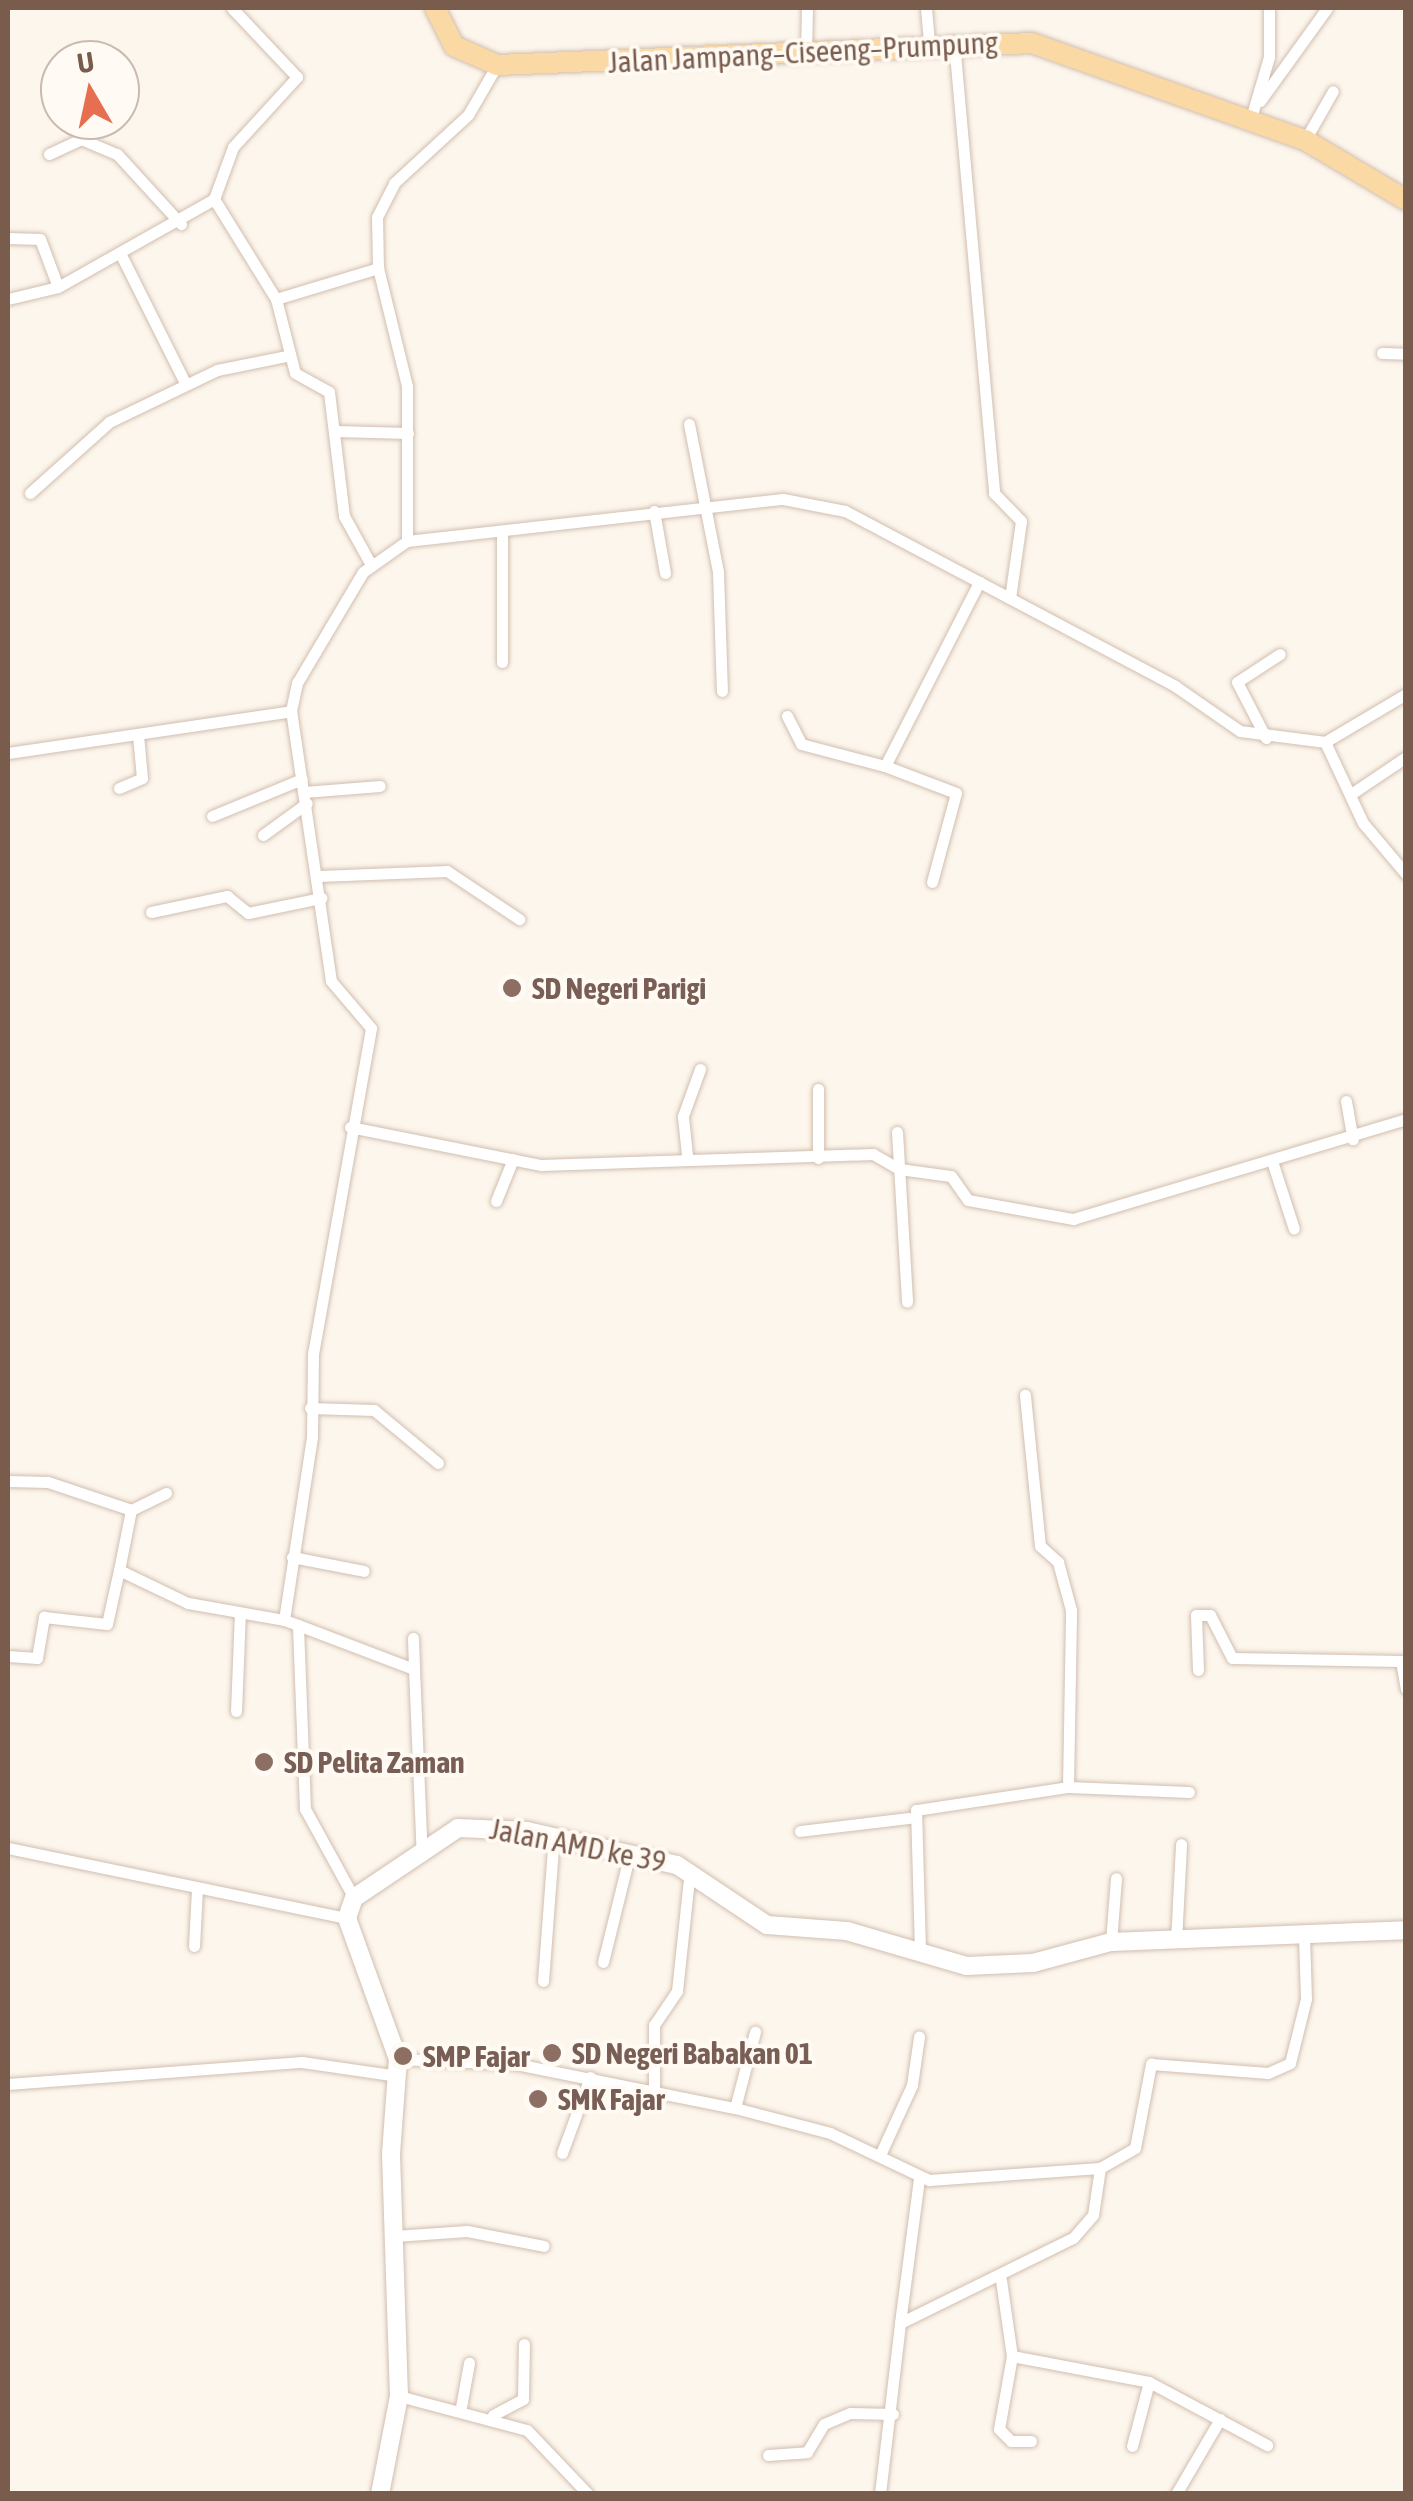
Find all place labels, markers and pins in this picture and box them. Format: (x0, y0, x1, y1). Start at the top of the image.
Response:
place label: SD Negeri Parigi (532, 970, 706, 1006)
marker: SD Negeri Parigi (501, 977, 523, 999)
place label: SD Pelita Zaman (284, 1744, 465, 1780)
marker: SD Pelita Zaman (253, 1751, 275, 1773)
place label: SD Negeri Babakan 01 (572, 2035, 813, 2071)
place label: SMP Fajar (423, 2038, 530, 2074)
marker: SD Negeri Babakan 01 (541, 2042, 563, 2064)
marker: SMP Fajar (392, 2045, 414, 2067)
place label: SMK Fajar (558, 2081, 665, 2117)
marker: SMK Fajar (527, 2088, 549, 2110)

